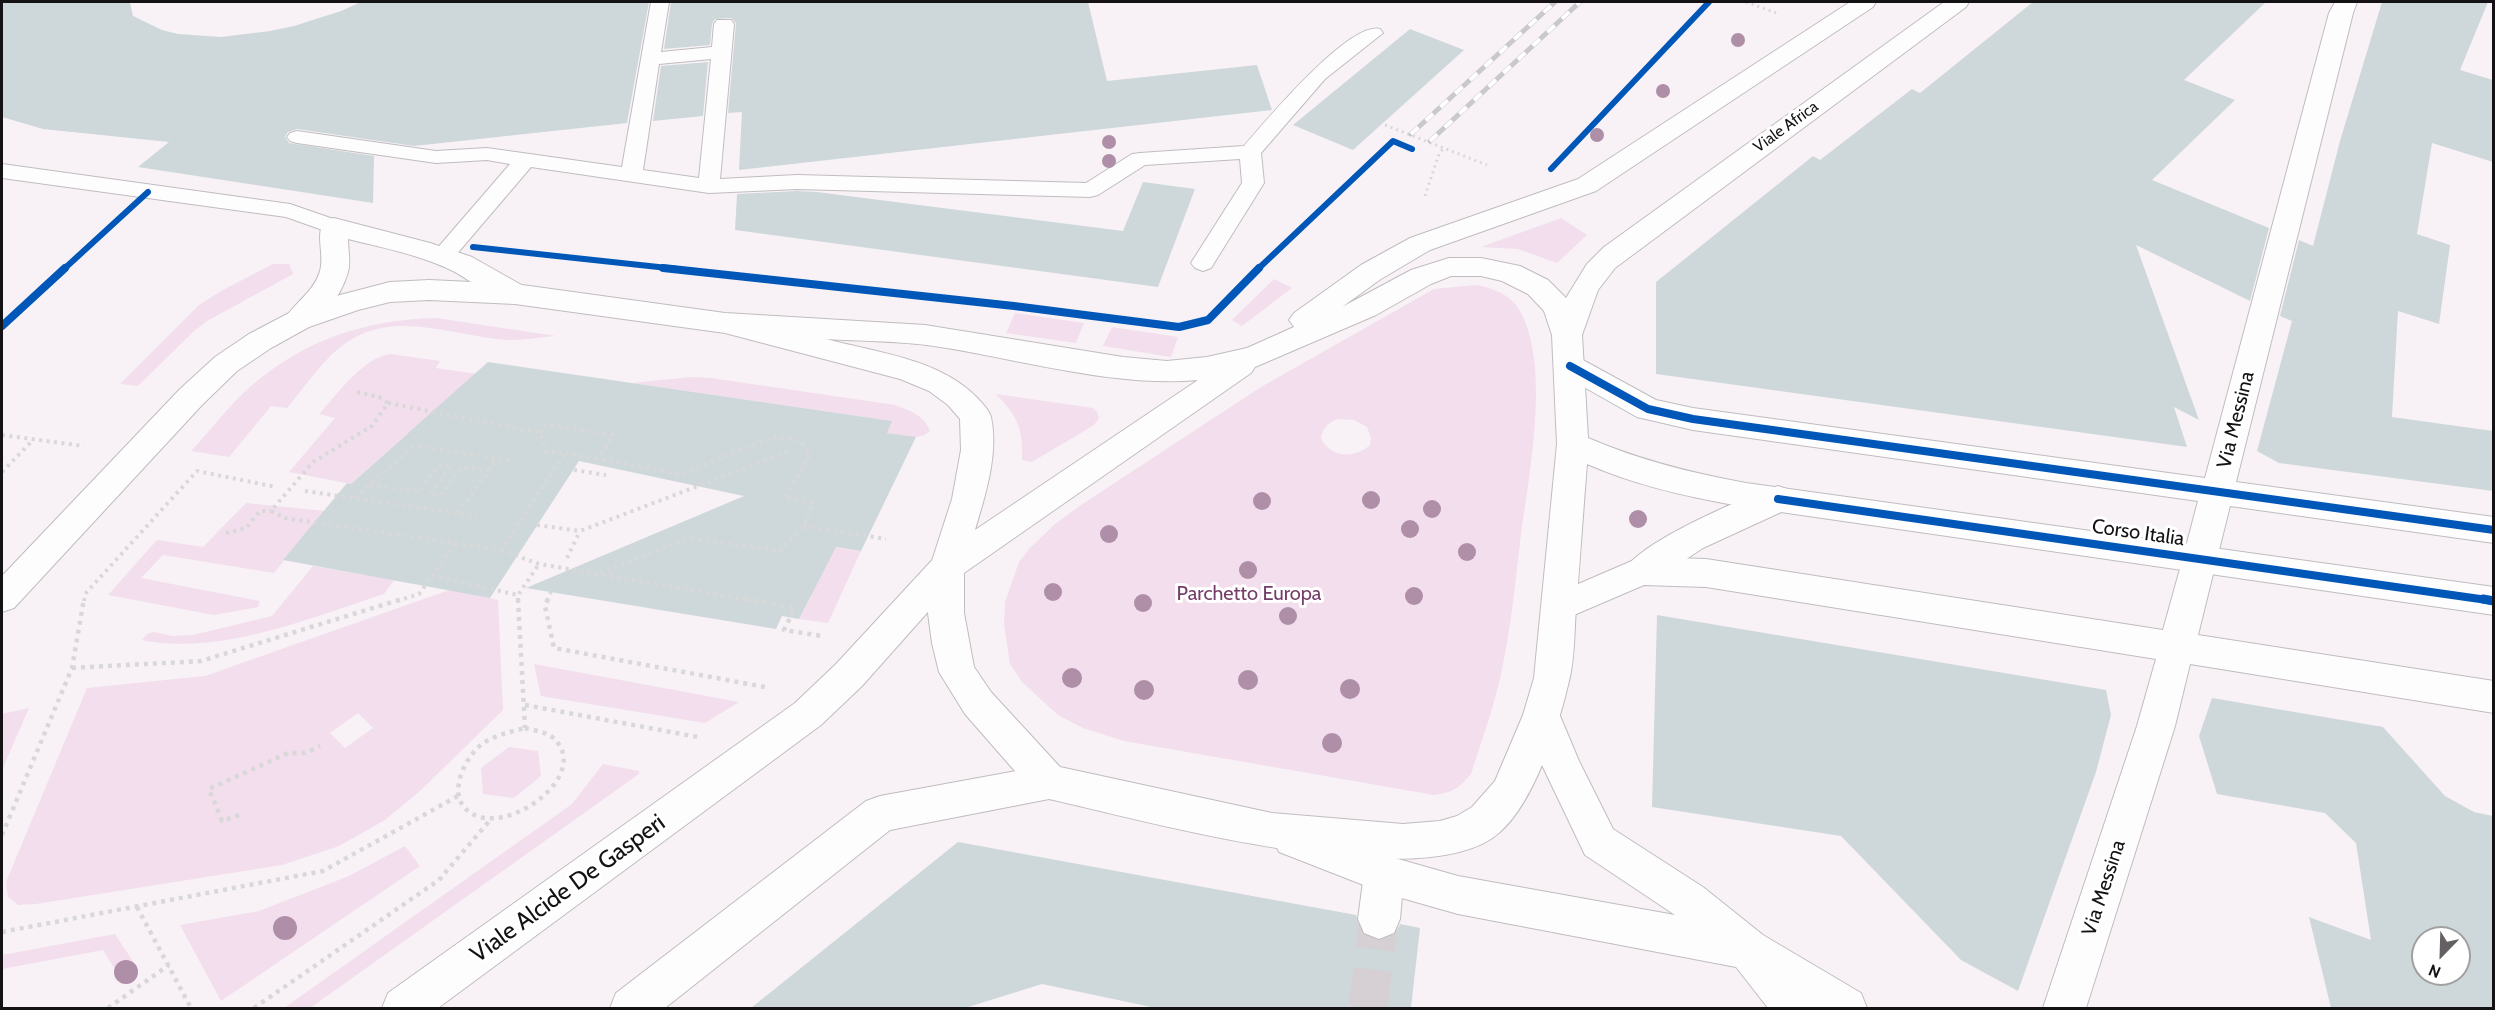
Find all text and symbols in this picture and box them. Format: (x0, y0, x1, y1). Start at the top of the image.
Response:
street label: Viale Africa (1750, 97, 1822, 157)
street label: Via Messina (2212, 369, 2260, 471)
street label: Corso Italia (2090, 515, 2186, 551)
park label: Parchetto Europa (1177, 582, 1321, 606)
street label: Viale Alcide De Gasperi (465, 809, 671, 969)
street label: Via Messina (2077, 837, 2131, 939)
north arrow (2411, 926, 2471, 986)
text: N (2426, 960, 2443, 982)

